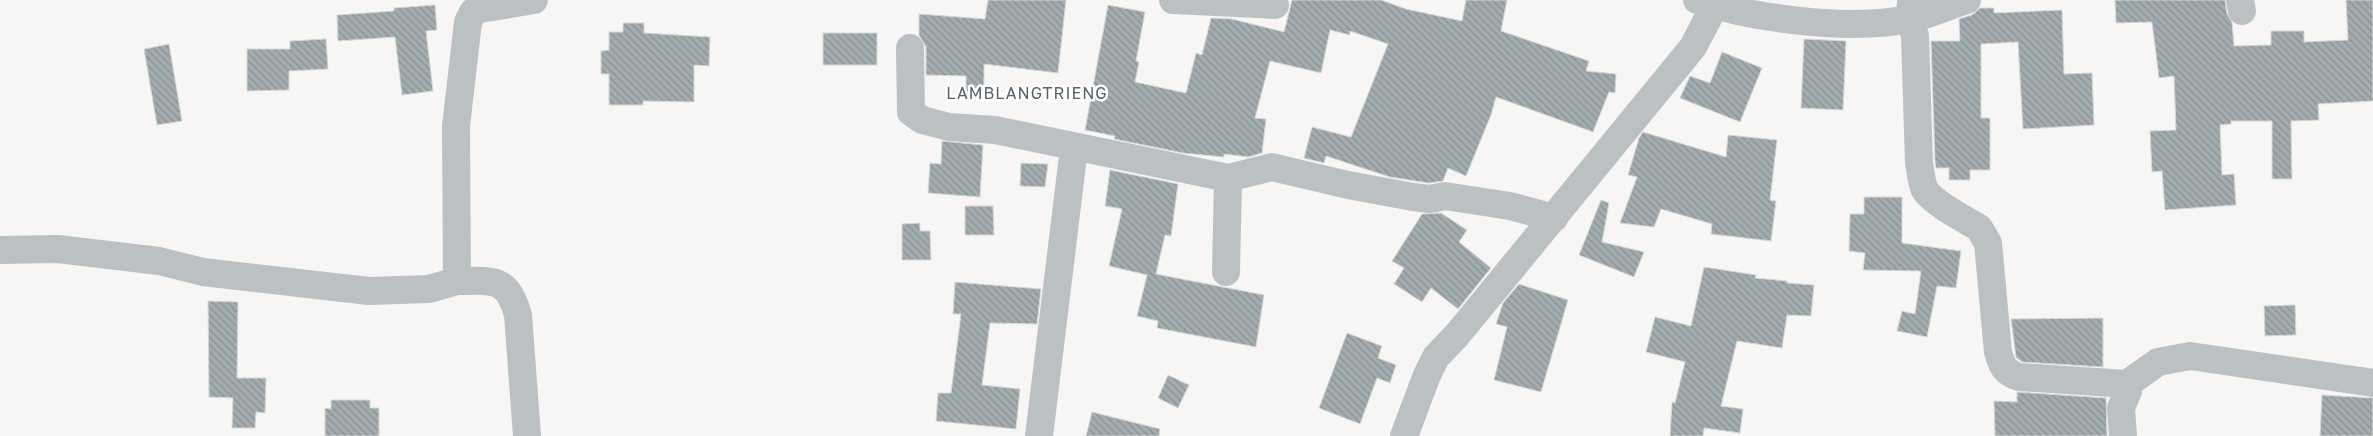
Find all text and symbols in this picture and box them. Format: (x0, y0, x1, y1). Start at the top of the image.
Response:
district label: LAMBLANGTRIENG (946, 83, 1108, 103)

